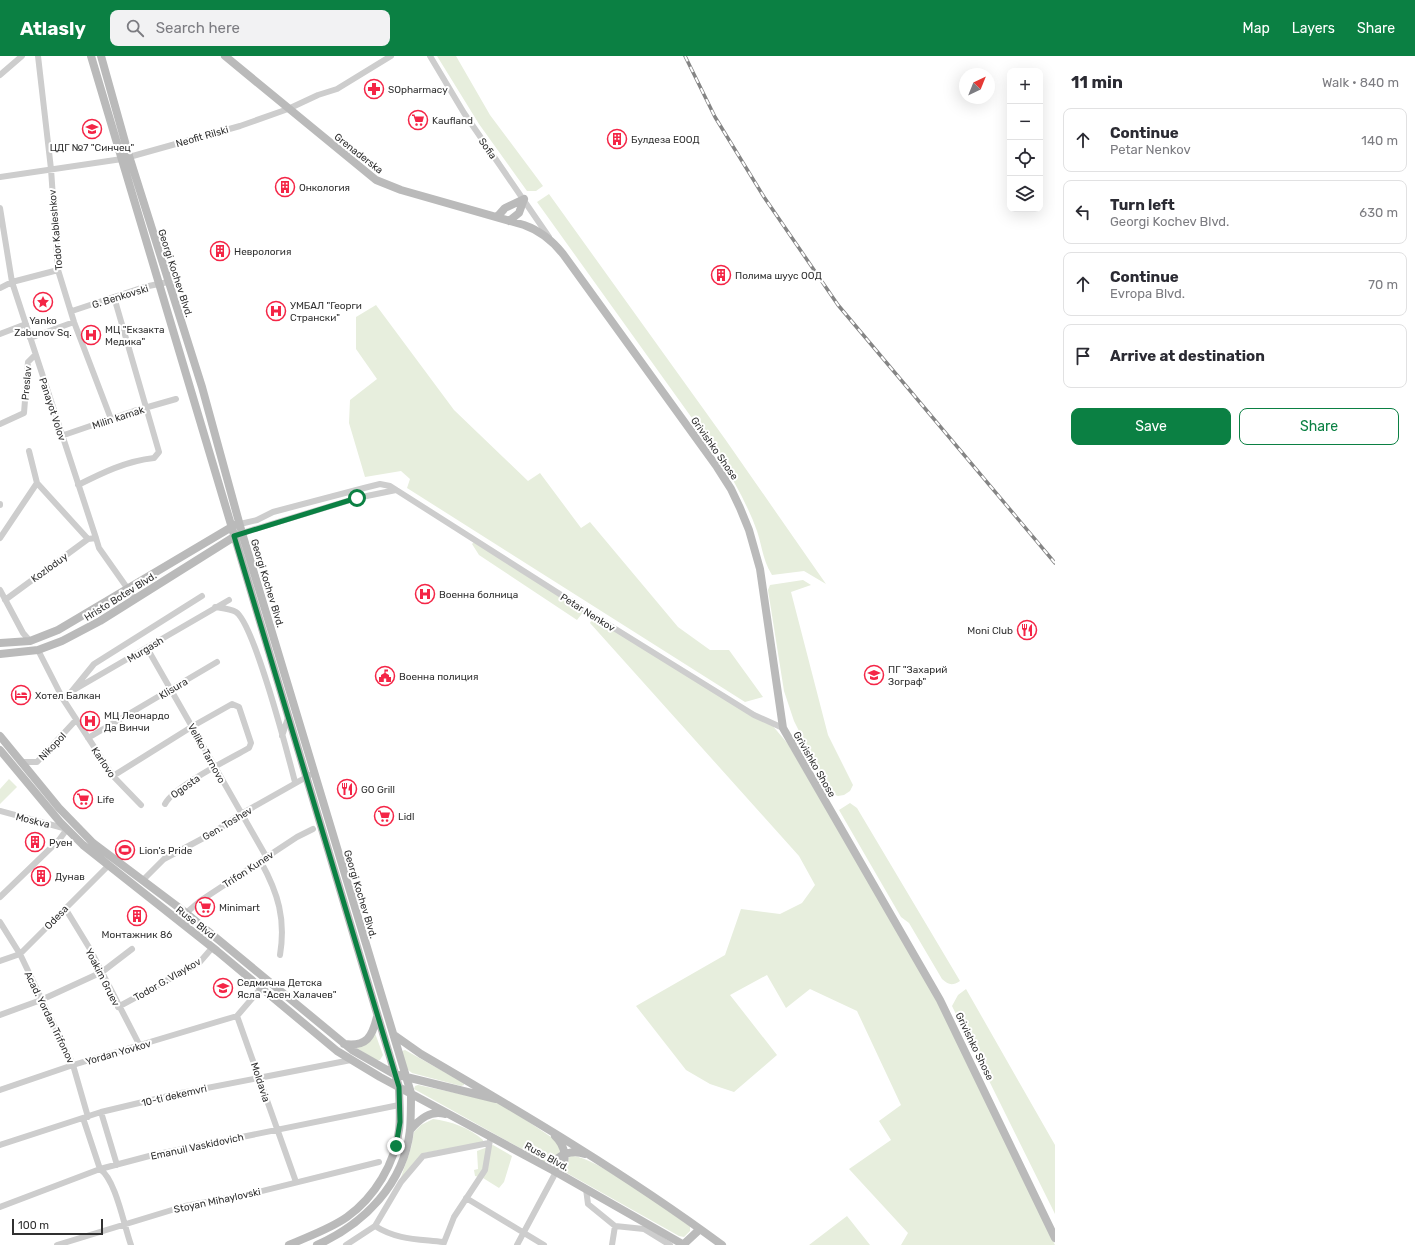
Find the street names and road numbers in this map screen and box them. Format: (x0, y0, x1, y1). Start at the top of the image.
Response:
street label: Neofit Rilski (175, 124, 230, 150)
street label: Grenaderska (332, 131, 385, 177)
street label: Sofia (476, 136, 499, 161)
street label: Todor Kableshkov (46, 189, 66, 271)
street label: Georgi Kochev Blvd. (155, 228, 195, 319)
street label: G. Benkovski (91, 283, 150, 311)
street label: Preslav (20, 365, 35, 401)
street label: Panayot Volov (36, 376, 68, 443)
street label: Milin kamak (91, 404, 147, 432)
street label: Grivishko Shose (688, 415, 741, 483)
street label: Georgi Kochev Blvd. (248, 538, 286, 629)
street label: Kozloduy (29, 550, 71, 585)
street label: Hristo Botev Blvd. (82, 570, 159, 624)
street label: Petar Nenkov (558, 591, 617, 635)
street label: Murgash (125, 634, 166, 665)
street label: Klisura (157, 676, 190, 702)
street label: Veliko Tarnovo (185, 722, 228, 786)
street label: Grivishko Shose (790, 729, 838, 800)
street label: Nikopol (37, 730, 69, 763)
street label: Karlovo (89, 745, 118, 780)
street label: Ogosta (169, 772, 203, 801)
street label: Gen. Toshev (200, 804, 255, 843)
street label: Moskva (14, 811, 51, 831)
street label: Trifon Kunev (221, 849, 277, 891)
street label: Georgi Kochev Blvd. (341, 849, 379, 940)
street label: Odesa (42, 903, 71, 932)
street label: Ruse Blvd (174, 904, 217, 942)
street label: Yoakim Gruev (82, 946, 122, 1009)
street label: Todor G. Vlaykov (132, 956, 204, 1004)
street label: Acad. Yordan Trifonov (22, 969, 77, 1066)
street label: Grivishko Shose (952, 1011, 996, 1083)
street label: Yordan Yovkov (84, 1038, 153, 1068)
street label: Moldavia (248, 1061, 272, 1104)
street label: 10-ti dekemvri (140, 1083, 208, 1109)
street label: Emanuil Vaskidovich (150, 1131, 245, 1163)
street label: Ruse Blvd. (522, 1140, 571, 1174)
street label: Stoyan Mihaylovski (173, 1186, 262, 1216)

